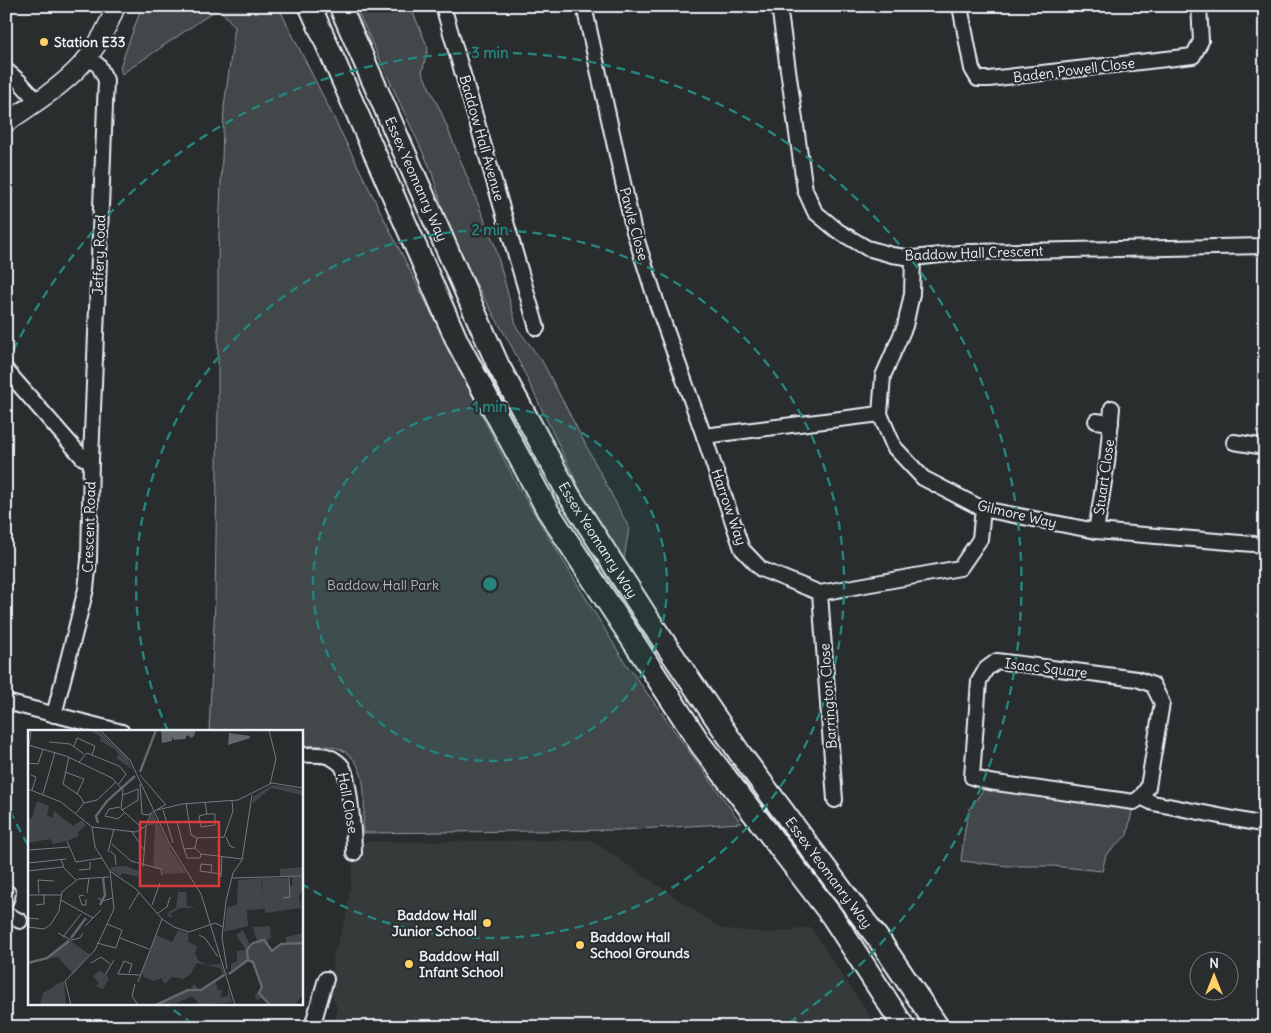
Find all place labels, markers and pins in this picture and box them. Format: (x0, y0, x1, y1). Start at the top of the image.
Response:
place label: Station E33 (54, 33, 126, 51)
marker: Station E33 (38, 36, 50, 48)
centre of rings (481, 575, 499, 593)
place label: Baddow Hall Junior School (392, 906, 477, 940)
marker: Baddow Hall Junior School (481, 917, 493, 929)
place label: Baddow Hall School Grounds (590, 928, 690, 962)
marker: Baddow Hall School Grounds (574, 939, 586, 951)
place label: Baddow Hall Infant School (419, 947, 503, 981)
marker: Baddow Hall Infant School (403, 958, 415, 970)

